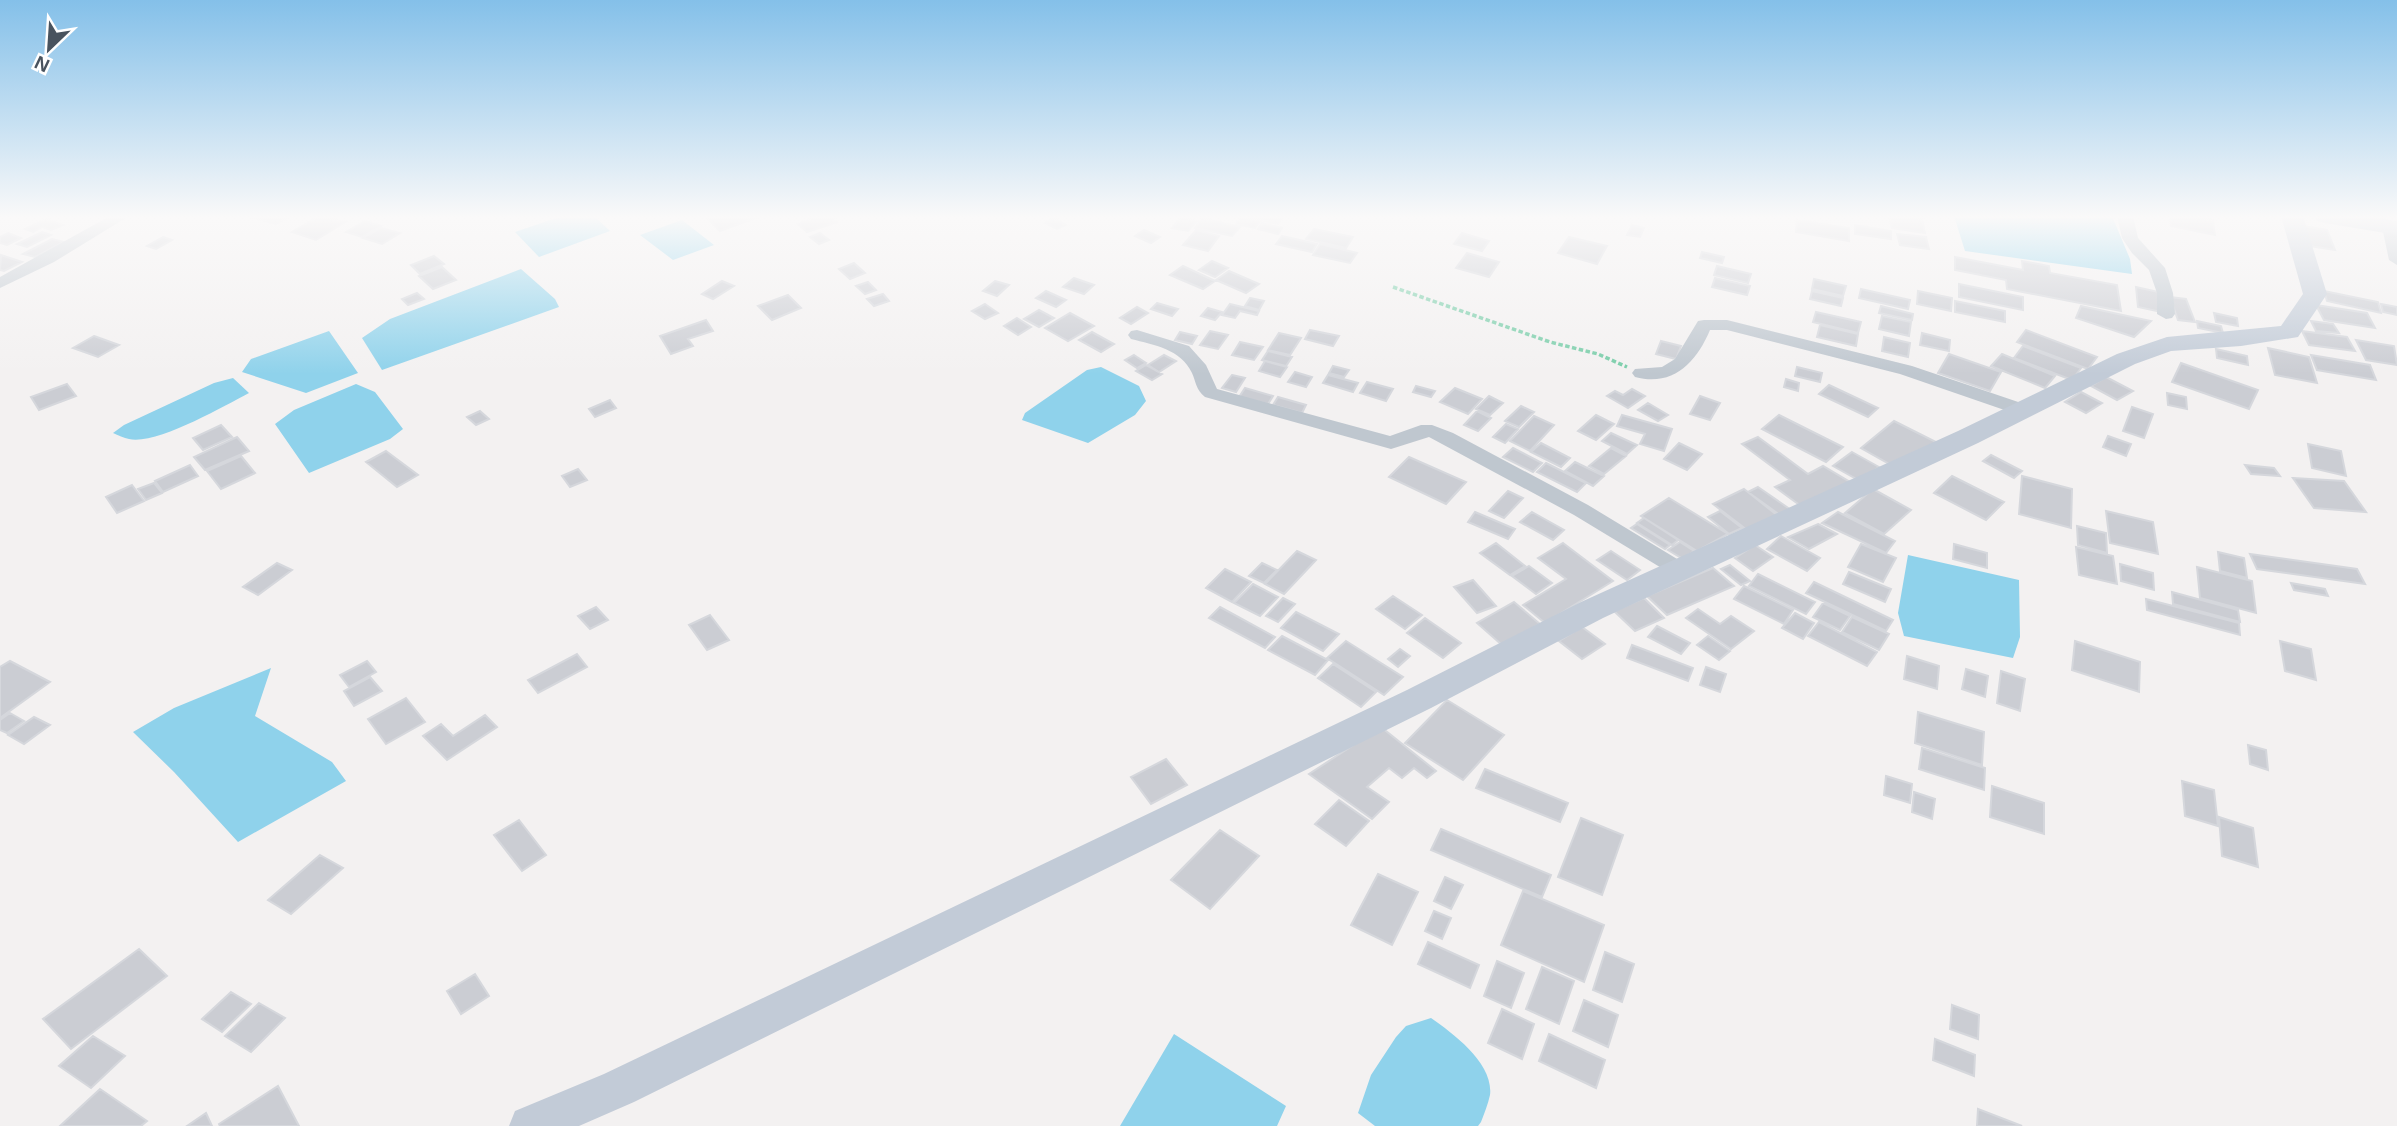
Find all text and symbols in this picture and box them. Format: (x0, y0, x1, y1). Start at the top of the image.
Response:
north arrow (14, 14, 84, 84)
text: N (31, 52, 53, 76)

